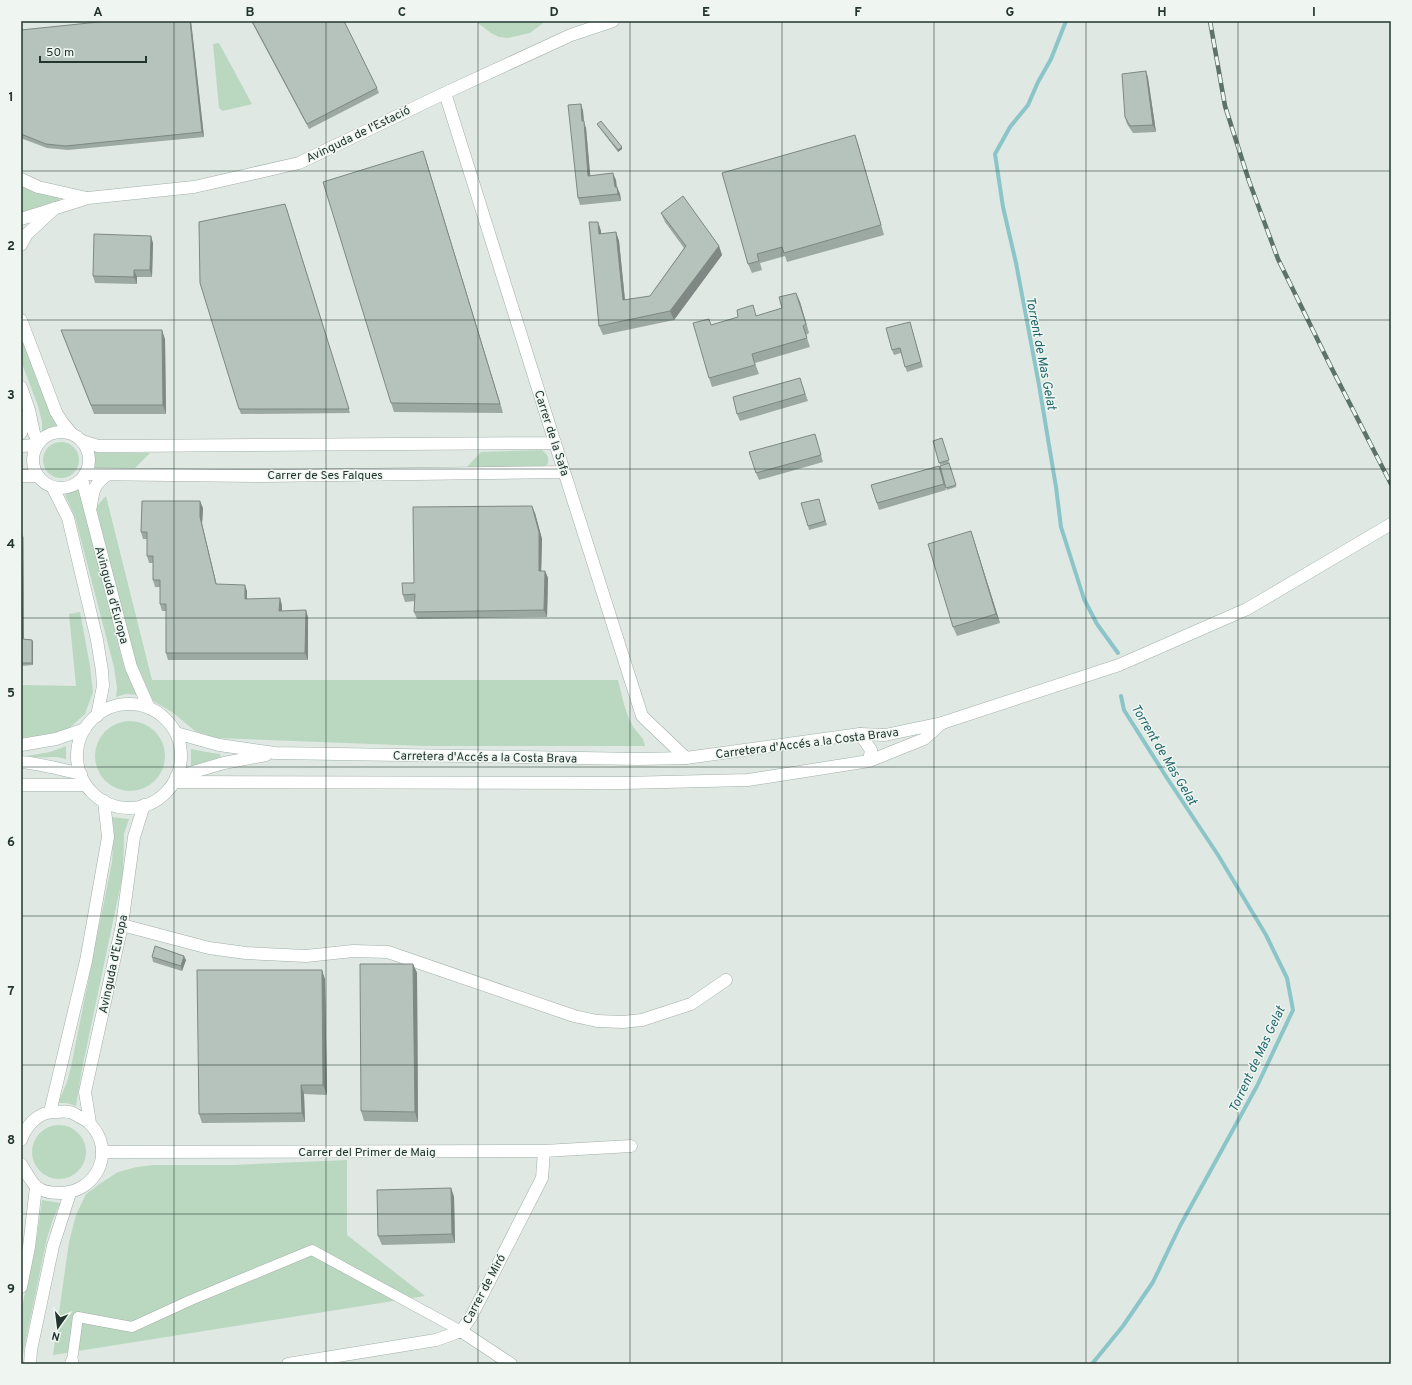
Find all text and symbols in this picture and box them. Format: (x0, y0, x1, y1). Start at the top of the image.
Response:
text: A (93, 5, 103, 21)
text: B (246, 5, 255, 21)
text: C (398, 5, 406, 21)
text: D (549, 5, 559, 21)
text: E (702, 5, 710, 21)
text: F (854, 5, 862, 21)
text: G (1006, 5, 1015, 21)
text: H (1157, 5, 1167, 21)
text: I (1312, 5, 1316, 21)
scale bar (40, 38, 146, 64)
text: 50 m (46, 45, 74, 61)
text: 1 (8, 90, 14, 106)
street label: Avinguda de l'Estació (304, 103, 413, 167)
text: 2 (7, 239, 15, 255)
water label: Torrent de Mas Gelat (1021, 295, 1059, 413)
text: 3 (7, 388, 15, 404)
street label: Carrer de la Safa (530, 388, 572, 478)
street label: Carrer de Ses Falques (267, 468, 383, 484)
text: 4 (7, 537, 15, 553)
street label: Avinguda d'Europa (90, 545, 132, 646)
text: 5 (7, 686, 15, 702)
water label: Torrent de Mas Gelat (1127, 702, 1201, 810)
street label: Carretera d'Accés a la Costa Brava (715, 725, 900, 763)
street label: Carretera d'Accés a la Costa Brava (393, 748, 577, 768)
text: 6 (7, 835, 15, 851)
street label: Avinguda d'Europa (96, 913, 132, 1015)
text: 7 (8, 984, 15, 1000)
water label: Torrent de Mas Gelat (1226, 1003, 1290, 1115)
text: 8 (7, 1133, 15, 1149)
street label: Carrer del Primer de Maig (298, 1145, 436, 1161)
street label: Carrer de Miró (460, 1251, 510, 1327)
text: 9 (7, 1282, 15, 1298)
north arrow (38, 1307, 78, 1347)
text: N (50, 1328, 61, 1343)

